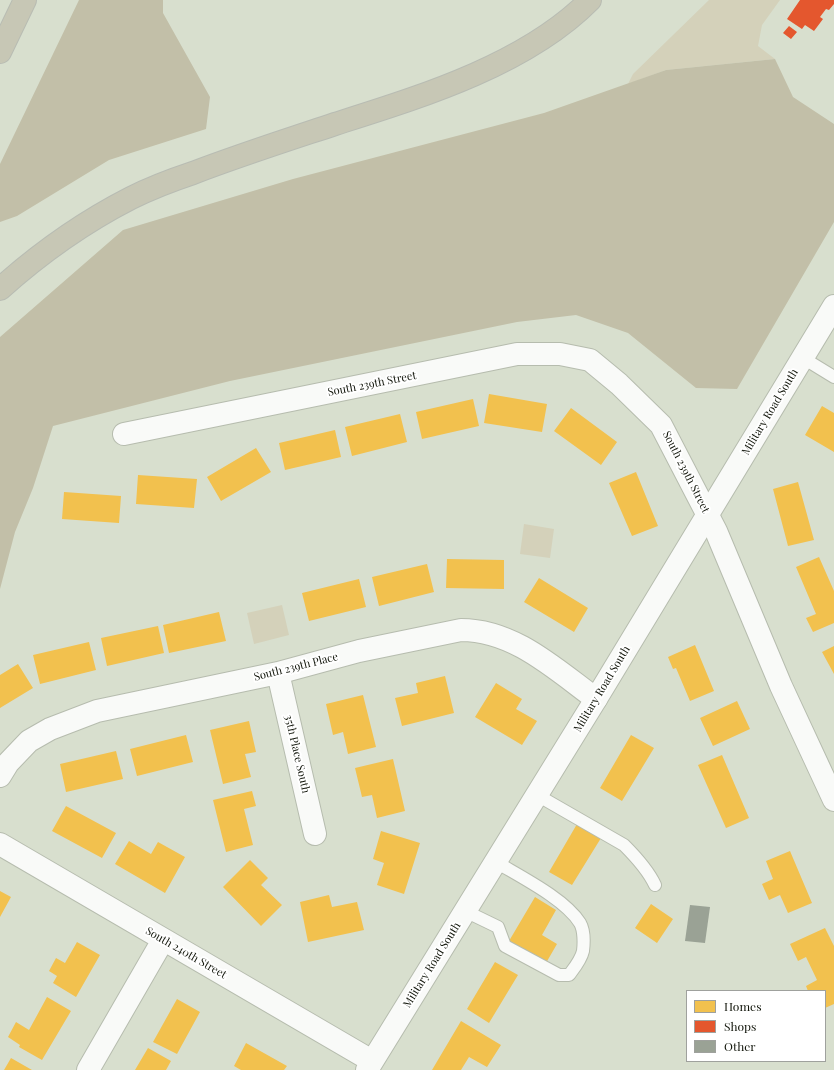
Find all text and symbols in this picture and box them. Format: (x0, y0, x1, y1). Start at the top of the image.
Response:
street label: Military Road South (739, 367, 801, 457)
street label: South 239th Street (327, 369, 417, 399)
street label: South 239th Street (660, 429, 712, 515)
street label: Military Road South (571, 644, 633, 734)
street label: South 239th Place (253, 650, 339, 684)
street label: 35th Place South (282, 714, 312, 794)
street label: Military Road South (400, 920, 464, 1010)
street label: South 240th Street (143, 924, 229, 982)
legend (686, 990, 826, 1062)
text: Homes (724, 998, 762, 1014)
text: Shops (724, 1018, 756, 1034)
text: Other (724, 1038, 756, 1054)

